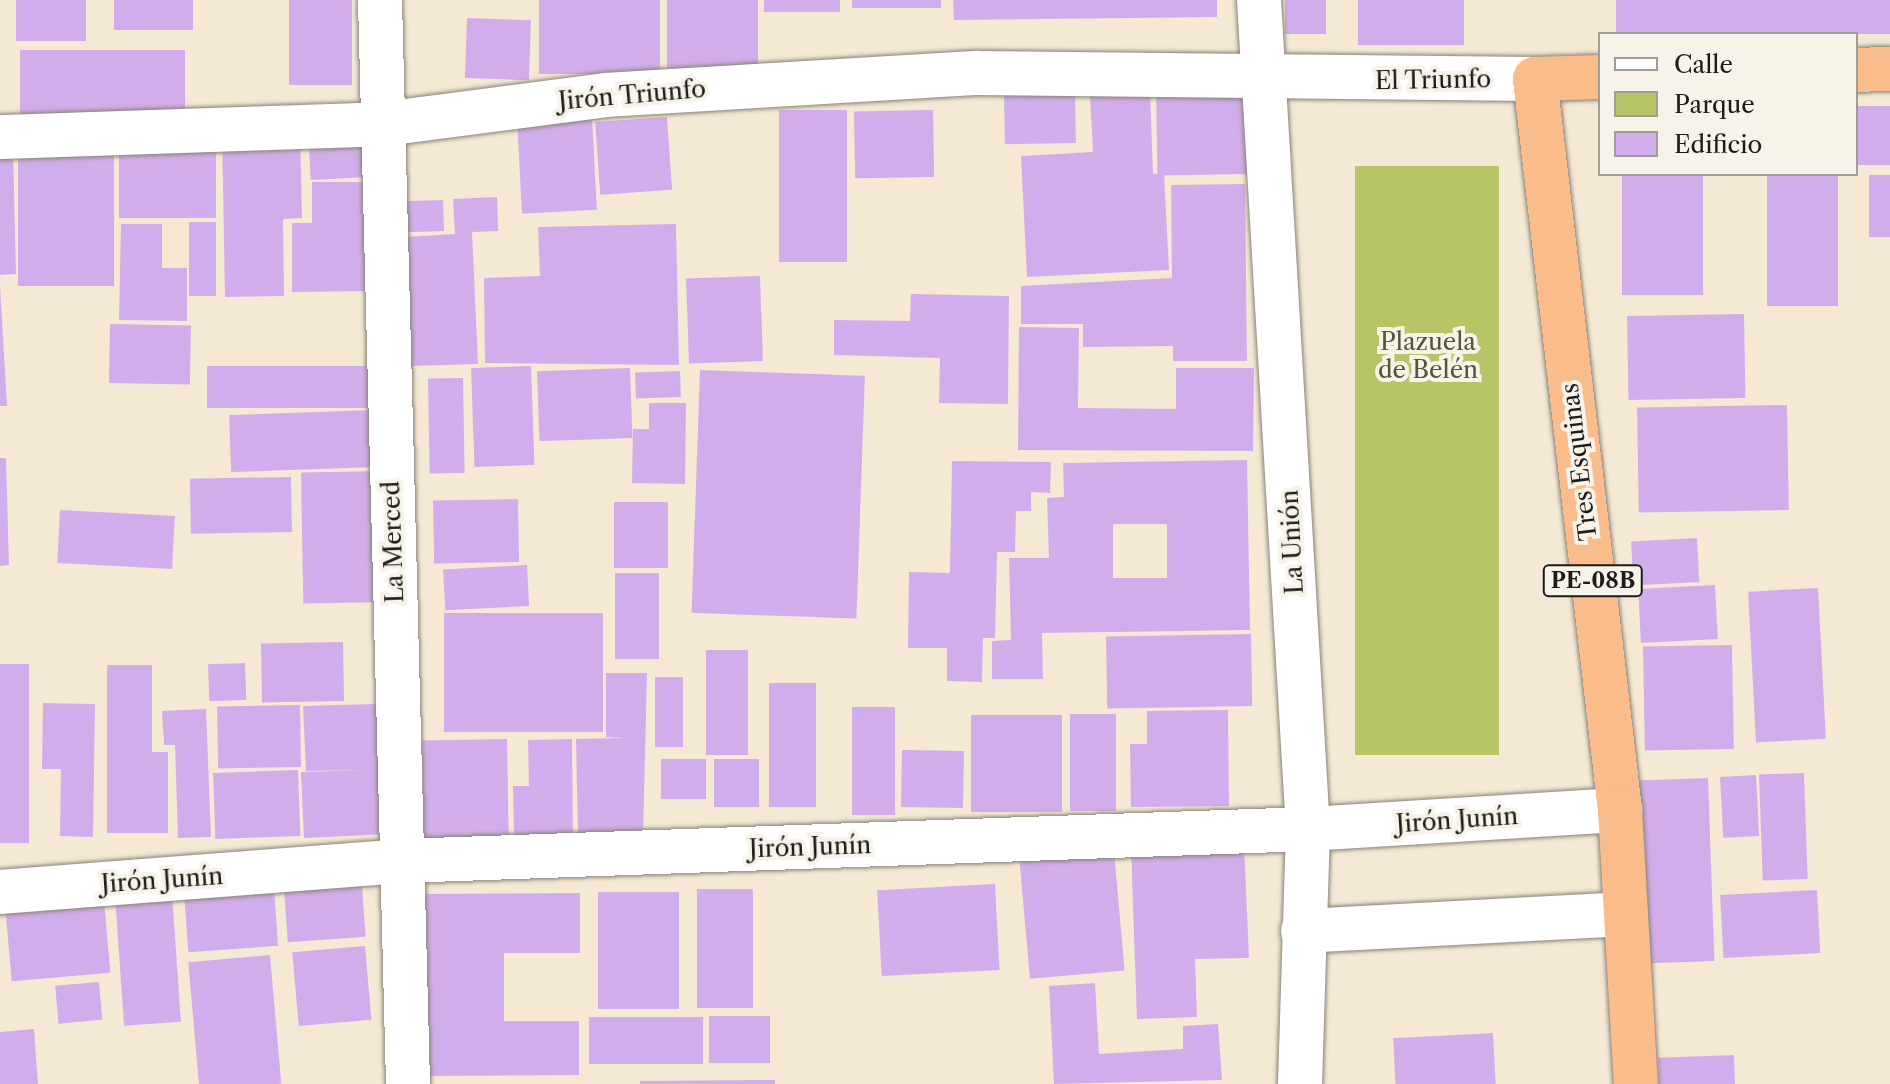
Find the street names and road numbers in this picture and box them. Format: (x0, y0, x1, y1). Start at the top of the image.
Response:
street label: El Triunfo (1374, 65, 1492, 95)
street label: Jirón Triunfo (557, 74, 707, 116)
street label: Tres Esquinas (1555, 382, 1603, 542)
street label: La Merced (376, 480, 410, 604)
street label: La Unión (1275, 489, 1309, 595)
road number: PE-08B (1541, 563, 1645, 599)
street label: Jirón Junín (1395, 801, 1519, 839)
street label: Jirón Junín (748, 830, 872, 864)
street label: Jirón Junín (100, 861, 224, 899)

